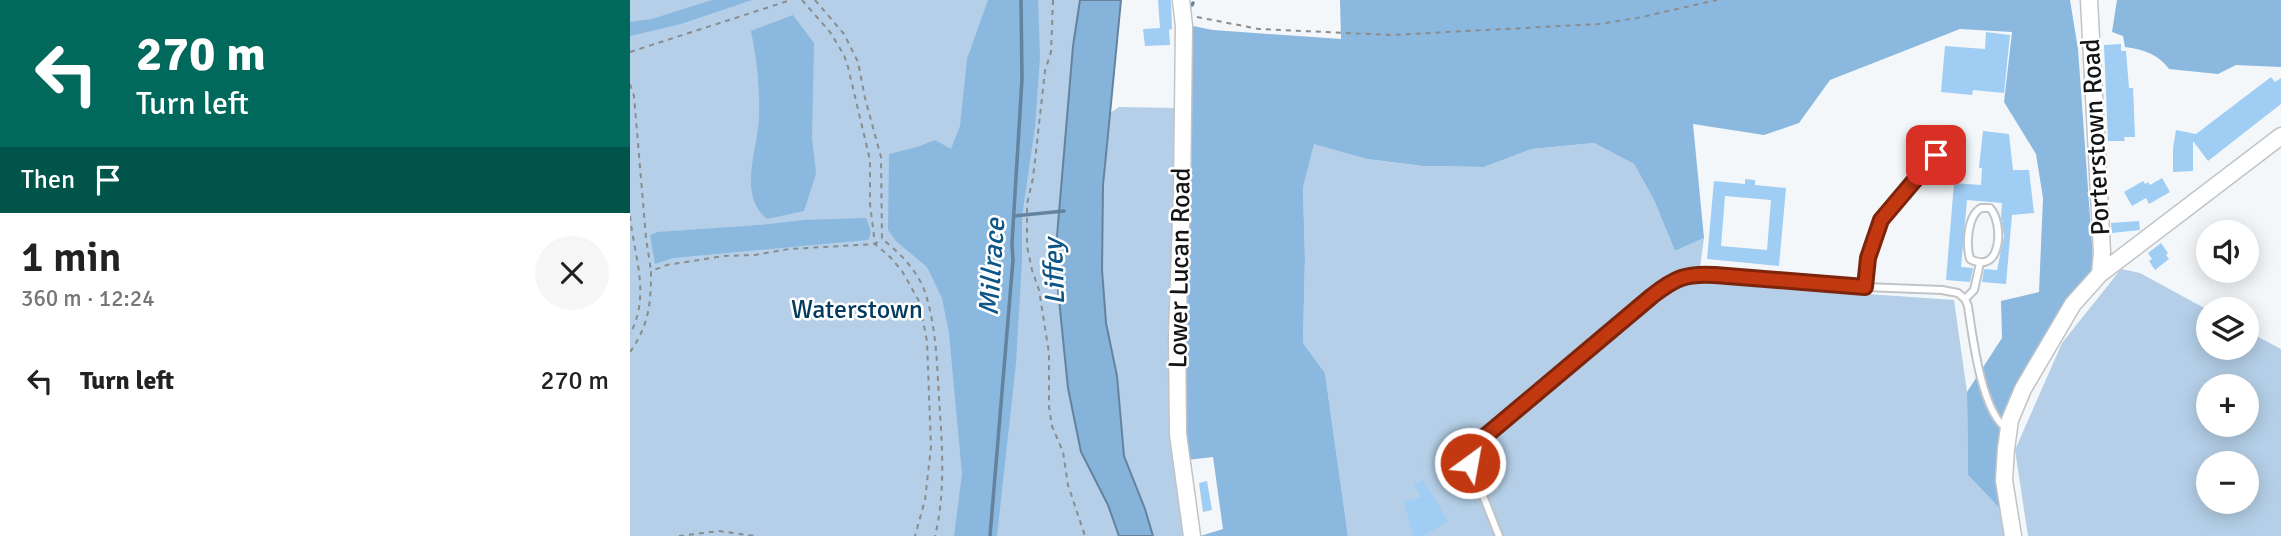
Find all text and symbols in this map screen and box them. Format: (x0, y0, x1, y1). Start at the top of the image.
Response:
text: 270 m (136, 24, 266, 84)
icon: left (21, 28, 112, 119)
street label: Porterstown Road (2075, 38, 2117, 236)
text: Turn left (136, 84, 249, 123)
pin (1906, 125, 1966, 185)
icon: arrive (1917, 136, 1955, 174)
icon: arrive (89, 161, 127, 199)
text: Then (21, 164, 75, 196)
street label: Lower Lucan Road (1162, 167, 1198, 369)
water label: Millrace (972, 215, 1013, 317)
map controls (2196, 220, 2259, 514)
button: sound (2196, 220, 2259, 283)
text: 1 min (21, 232, 122, 283)
water label: Liffey (1036, 235, 1072, 306)
button: close (535, 236, 609, 310)
text: 360 m · 12:24 (21, 284, 155, 313)
park label: Waterstown (791, 294, 923, 326)
button: layers (2196, 297, 2259, 360)
icon: left (21, 362, 59, 400)
text: Turn left (80, 365, 174, 397)
text: 270 m (540, 365, 609, 397)
button: + (2196, 374, 2259, 437)
position arrow (1433, 426, 1507, 500)
button: − (2196, 451, 2259, 514)

